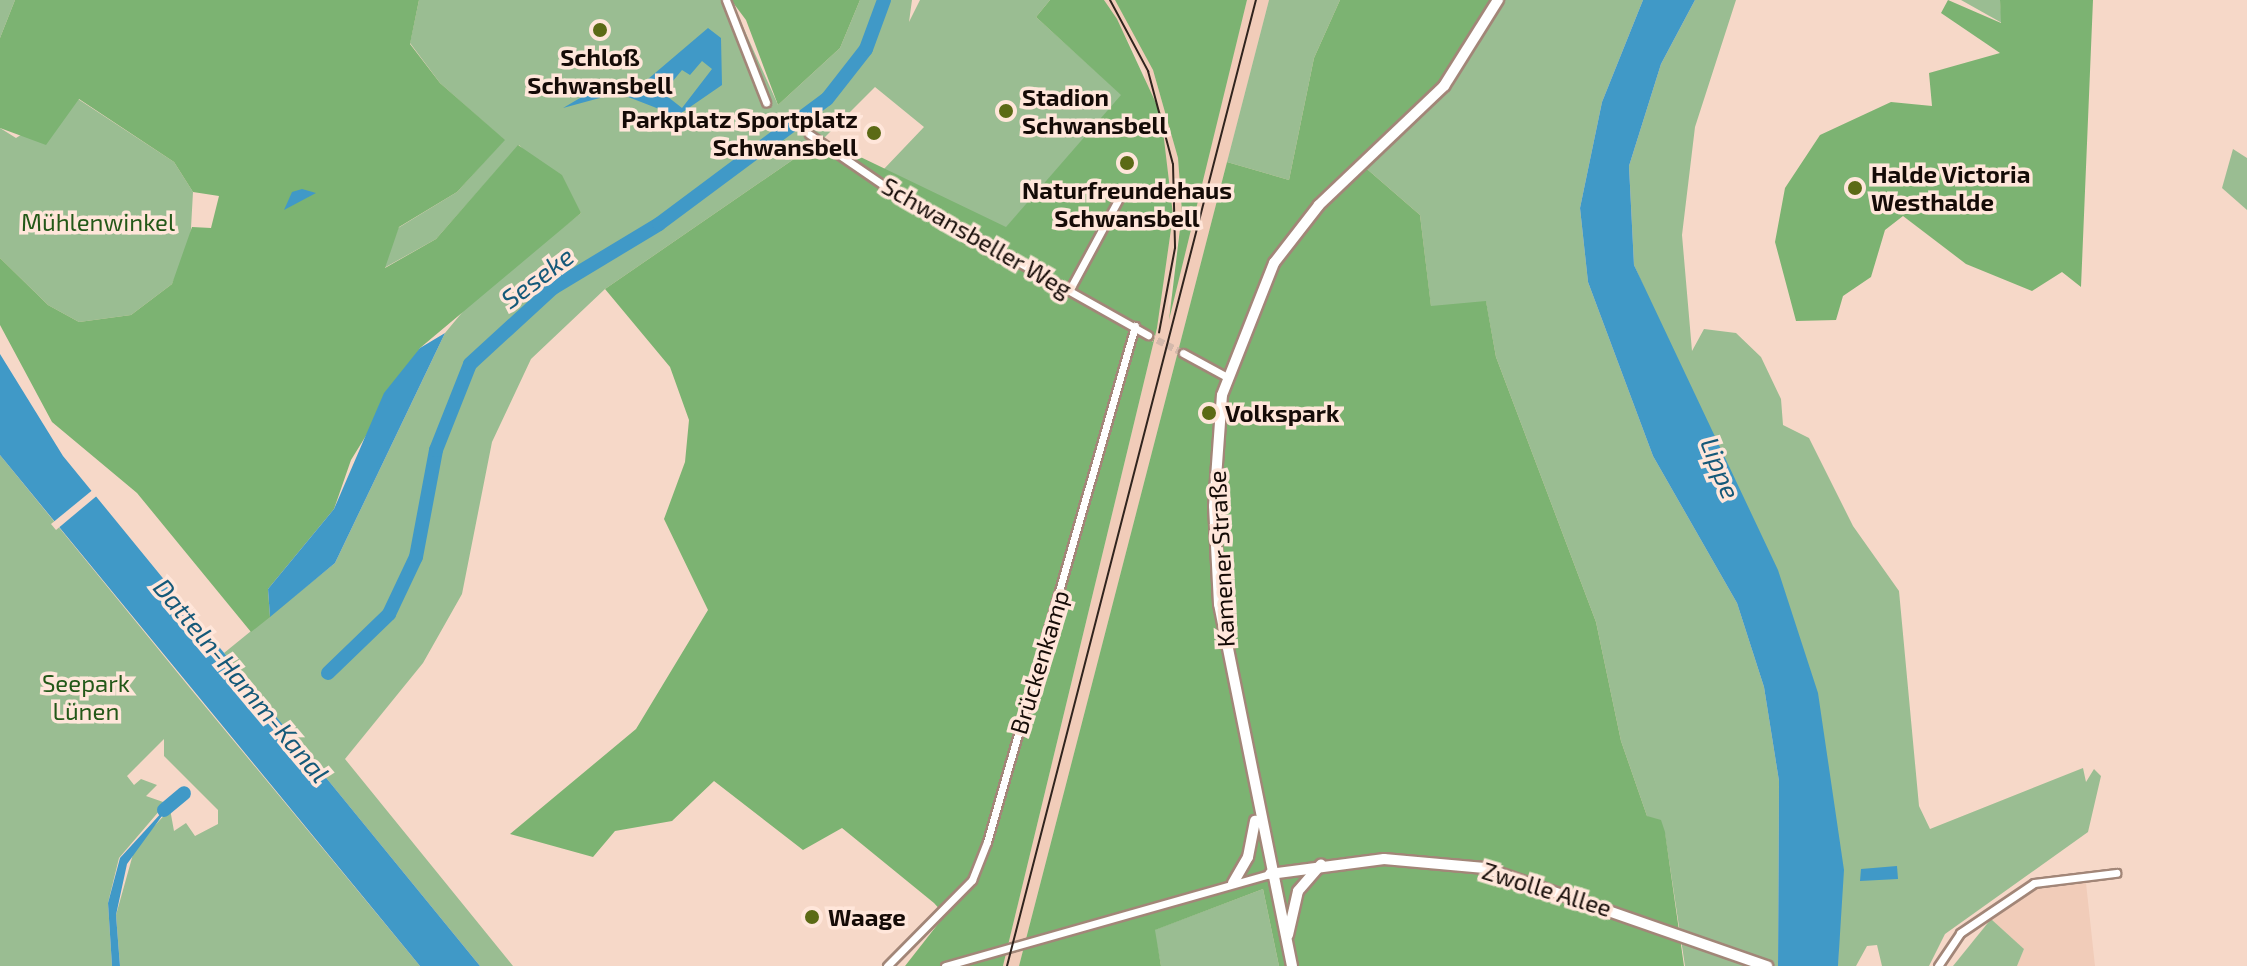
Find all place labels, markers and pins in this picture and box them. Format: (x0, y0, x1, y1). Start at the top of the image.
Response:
marker: Schloß Schwansbell (591, 21, 609, 39)
place label: Schloß Schwansbell (527, 43, 673, 99)
place label: Stadion Schwansbell (1022, 83, 1167, 139)
marker: Stadion Schwansbell (997, 102, 1015, 120)
place label: Parkplatz Sportplatz Schwansbell (621, 105, 858, 161)
marker: Parkplatz Sportplatz Schwansbell (865, 124, 883, 142)
marker: Naturfreundehaus Schwansbell (1118, 154, 1136, 172)
place label: Halde Victoria Westhalde (1871, 160, 2031, 216)
place label: Naturfreundehaus Schwansbell (1022, 176, 1232, 232)
marker: Halde Victoria Westhalde (1846, 179, 1864, 197)
place label: Volkspark (1225, 399, 1339, 427)
marker: Volkspark (1200, 404, 1218, 422)
place label: Waage (828, 903, 906, 931)
marker: Waage (803, 908, 821, 926)

